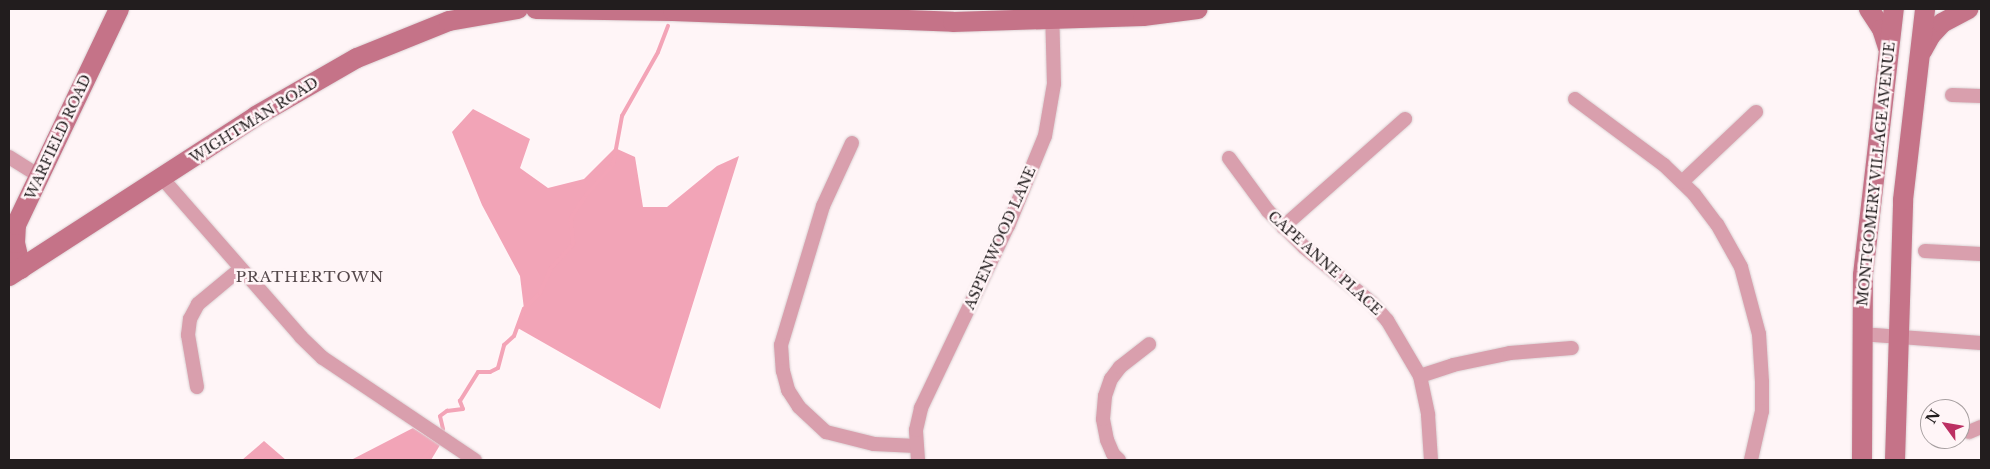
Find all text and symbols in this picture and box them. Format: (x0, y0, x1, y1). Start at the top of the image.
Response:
street label: MONTGOMERY VILLAGE AVENUE (1854, 40, 1898, 308)
street label: WARFIELD ROAD (22, 72, 94, 202)
street label: WIGHTMAN ROAD (187, 74, 321, 166)
street label: ASPENWOOD LANE (961, 164, 1039, 312)
street label: CAPE ANNE PLACE (1264, 207, 1386, 319)
district label: PRATHERTOWN (234, 268, 386, 286)
north arrow (1920, 399, 1970, 449)
text: N (1922, 406, 1944, 427)

